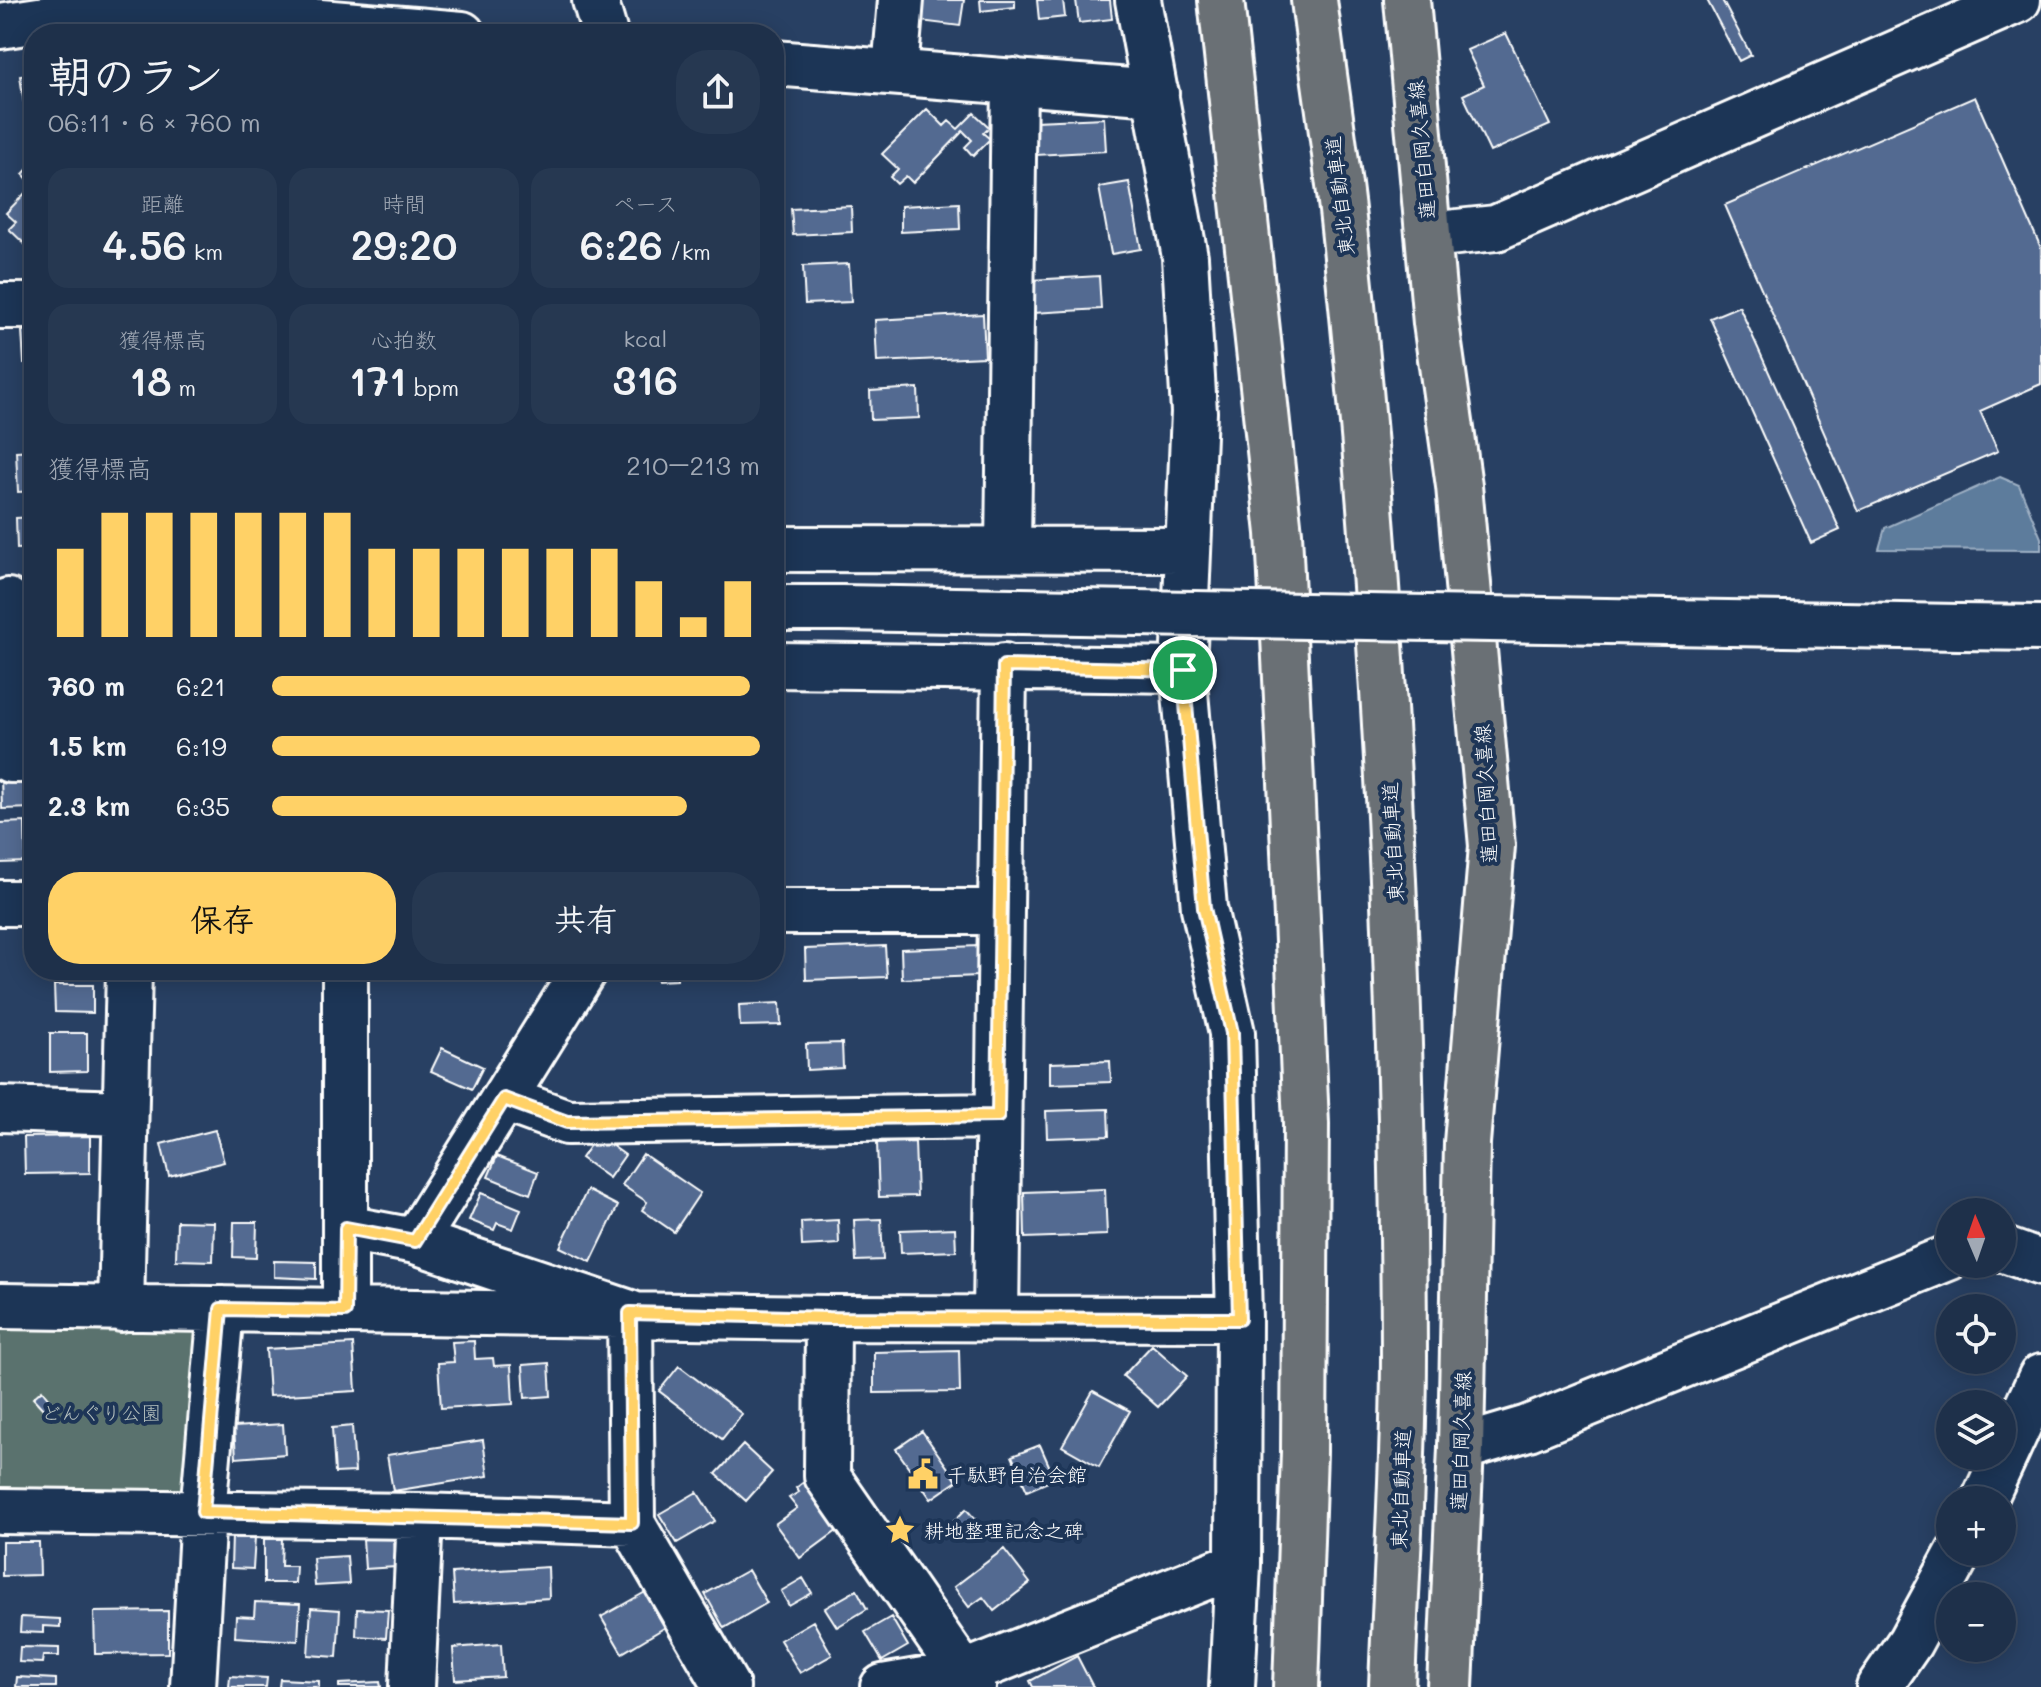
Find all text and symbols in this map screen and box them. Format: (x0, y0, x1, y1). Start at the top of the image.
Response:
text: 朝のラン (48, 46, 224, 103)
button: share (676, 50, 760, 134)
street label: 蓮田白岡久喜線 (1402, 79, 1440, 221)
text: 06:11 · 6 × 760 m (48, 105, 261, 139)
street label: 東北自動車道 (1319, 135, 1359, 257)
text: 距離 (141, 189, 185, 218)
text: 時間 (382, 189, 426, 218)
text: ペース (613, 189, 678, 218)
text: 4.56 (102, 218, 187, 270)
text: 29:20 (351, 218, 457, 270)
text: 6:26 (580, 218, 663, 270)
text: km (187, 237, 223, 266)
text: /km (663, 237, 711, 266)
text: kcal (623, 324, 667, 353)
text: 獲得標高 (119, 325, 207, 354)
text: 心拍数 (371, 325, 437, 354)
text: 316 (612, 353, 678, 405)
text: 18 (129, 354, 172, 406)
text: 171 (349, 354, 407, 406)
text: m (172, 373, 196, 402)
text: bpm (407, 373, 459, 402)
text: 210–213 m (626, 448, 760, 482)
text: 獲得標高 (48, 451, 152, 485)
pin (1149, 636, 1217, 704)
icon: arrive (1161, 648, 1205, 692)
text: 760 m (48, 669, 125, 703)
text: 6:21 (176, 669, 226, 703)
street label: 蓮田白岡久喜線 (1468, 723, 1502, 865)
text: 1.5 km (48, 729, 127, 763)
text: 6:19 (176, 729, 227, 763)
street label: 東北自動車道 (1376, 781, 1408, 903)
text: 2.3 km (48, 789, 130, 823)
text: 6:35 (176, 789, 230, 823)
button: 保存 (48, 872, 396, 964)
button: 共有 (412, 872, 760, 964)
north arrow (1936, 1198, 2016, 1278)
map controls (1936, 1198, 2016, 1662)
button: locate (1936, 1294, 2016, 1374)
street label: 蓮田白岡久喜線 (1445, 1371, 1475, 1511)
button: layers (1936, 1390, 2016, 1470)
park label: どんぐり公園 (41, 1399, 161, 1425)
street label: 東北自動車道 (1385, 1429, 1415, 1549)
public building icon: 千駄野自治会館 (906, 1457, 940, 1491)
place label: 千駄野自治会館 (947, 1461, 1087, 1487)
button: + (1936, 1486, 2016, 1566)
place icon: 耕地整理記念之碑 (883, 1513, 917, 1547)
place label: 耕地整理記念之碑 (924, 1517, 1084, 1543)
button: − (1936, 1582, 2016, 1662)

